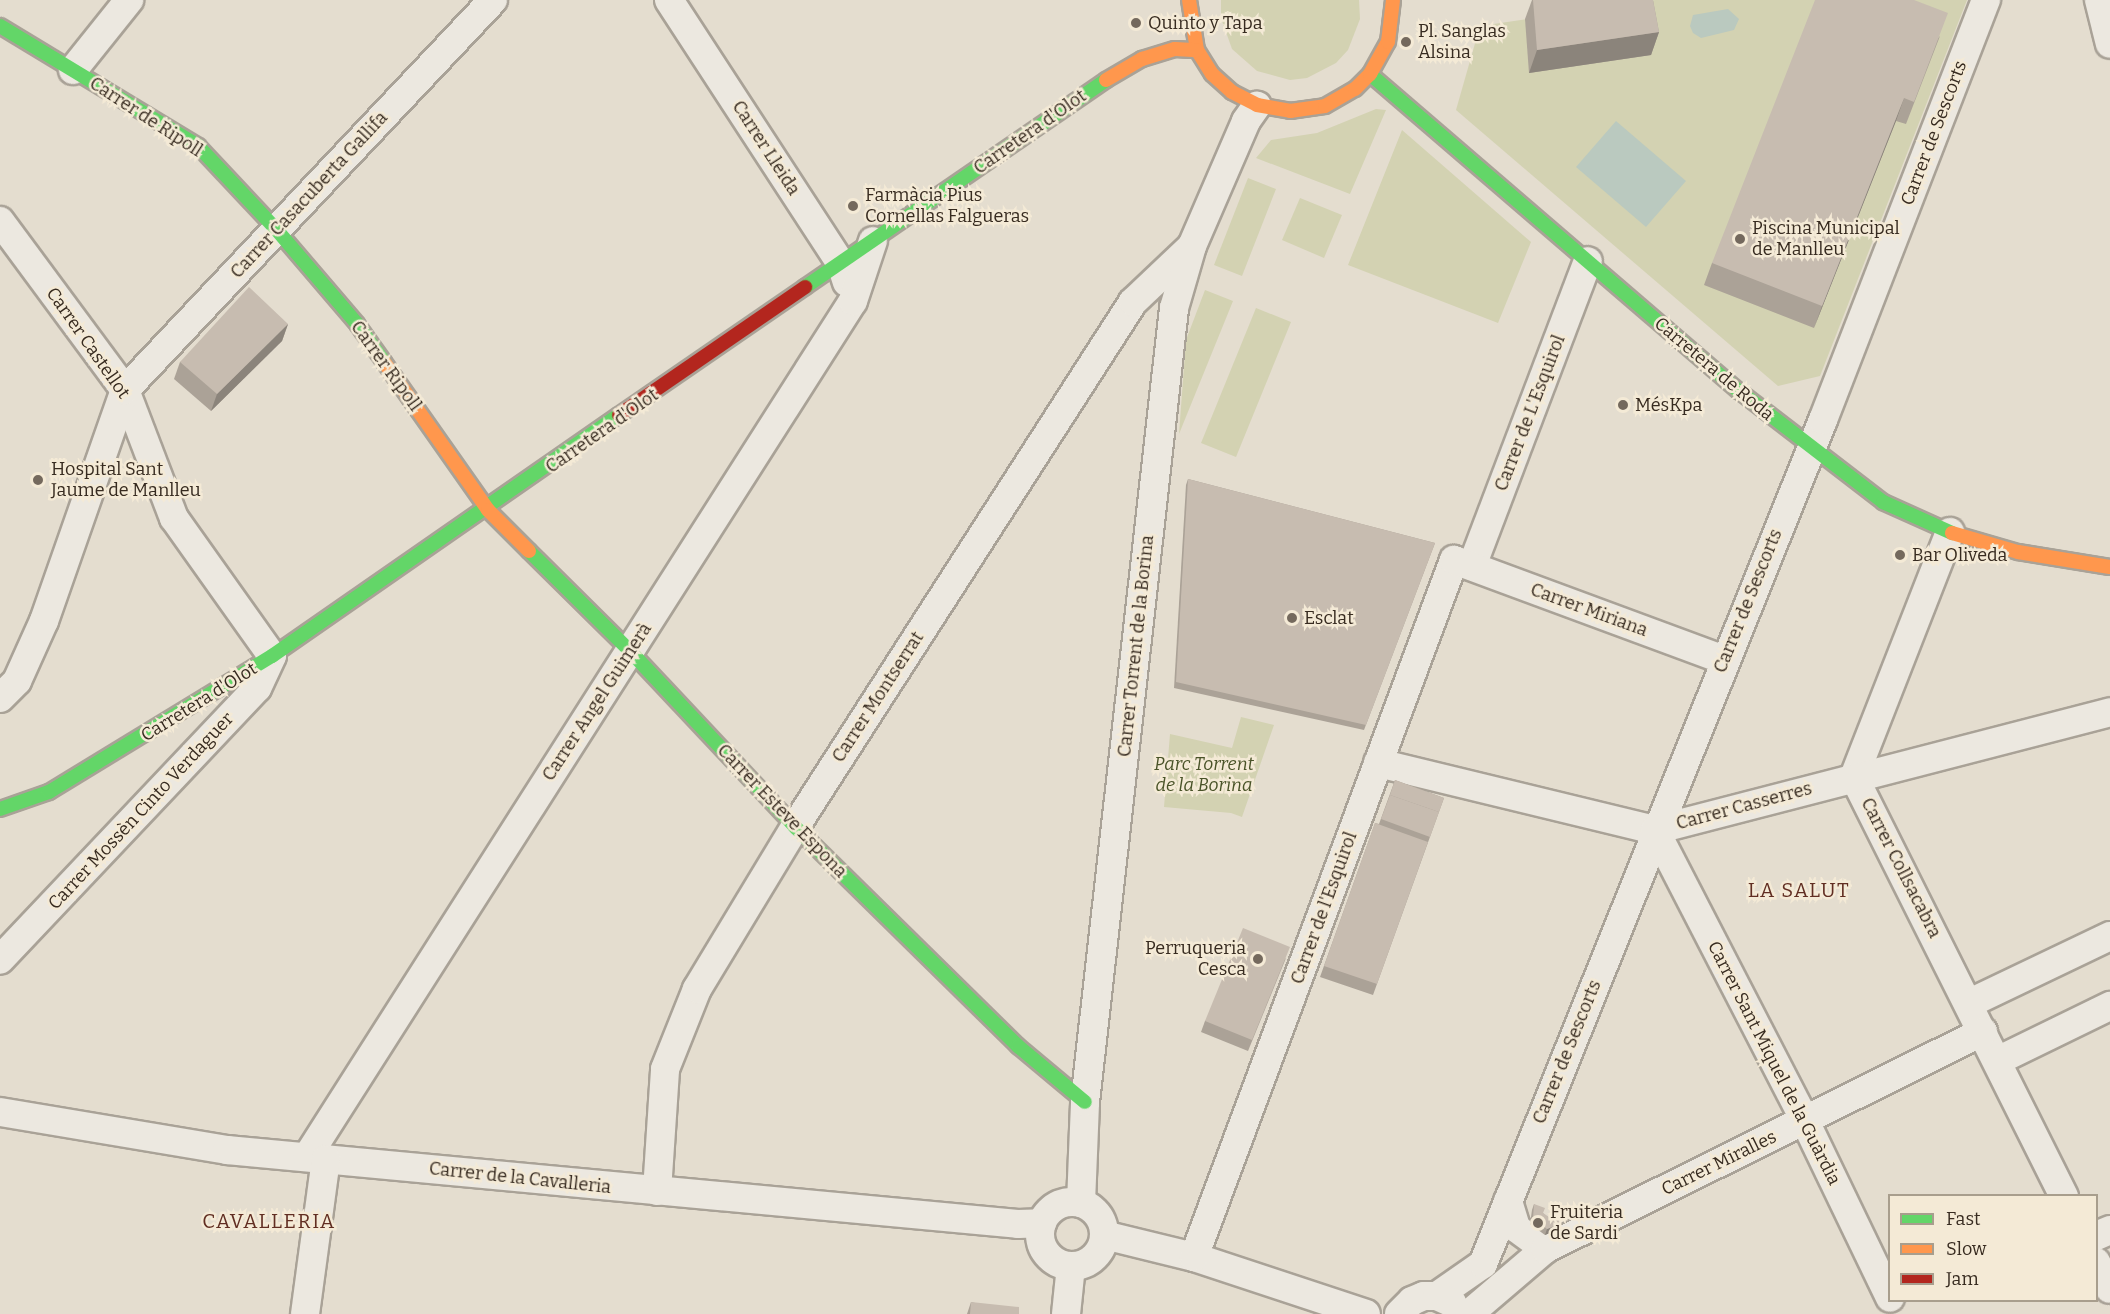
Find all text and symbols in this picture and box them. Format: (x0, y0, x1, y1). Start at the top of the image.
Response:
place label: Quinto y Tapa (1148, 12, 1263, 34)
marker: Quinto y Tapa (1129, 16, 1143, 30)
place label: Pl. Sanglas Alsina (1418, 21, 1506, 63)
marker: Pl. Sanglas Alsina (1399, 35, 1413, 49)
street label: Carrer de Sescorts (1896, 58, 1972, 208)
street label: Carrer de Ripoll (85, 72, 207, 162)
street label: Carretera d'Olot (970, 85, 1090, 179)
street label: Carrer Lleida (727, 97, 805, 199)
street label: Carrer Casacuberta Gallifa (226, 107, 392, 283)
place label: Farmàcia Pius Cornellas Falgueras (865, 185, 1029, 228)
marker: Farmàcia Pius Cornellas Falgueras (846, 199, 860, 213)
place label: Piscina Municipal de Manlleu (1752, 218, 1900, 260)
marker: Piscina Municipal de Manlleu (1733, 232, 1747, 246)
street label: Carrer Castellot (42, 283, 134, 403)
street label: Carretera de Roda (1650, 313, 1778, 425)
street label: Carrer Ripoll (346, 317, 426, 415)
street label: Carrer de L'Esquirol (1490, 332, 1570, 494)
street label: Carretera d'Olot (542, 384, 662, 478)
place label: MésKpa (1635, 394, 1702, 416)
marker: MésKpa (1616, 398, 1630, 412)
place label: Hospital Sant Jaume de Manlleu (51, 459, 201, 502)
marker: Hospital Sant Jaume de Manlleu (29, 471, 47, 489)
street label: Carrer de Sescorts (1709, 526, 1787, 676)
street label: Carrer Torrent de la Borina (1114, 534, 1158, 758)
place label: Bar Oliveda (1912, 544, 2007, 566)
marker: Bar Oliveda (1893, 548, 1907, 562)
street label: Carrer Miriana (1527, 579, 1651, 641)
place label: Esclat (1304, 607, 1354, 629)
marker: Esclat (1285, 611, 1299, 625)
street label: Carrer Angel Guimerà (538, 619, 656, 785)
street label: Carrer Montserrat (828, 628, 928, 766)
street label: Carretera d'Olot (137, 658, 261, 746)
street label: Carrer Mossèn Cinto Verdaguer (44, 708, 238, 914)
street label: Carrer Esteve Espona (713, 740, 851, 882)
park label: Parc Torrent de la Borina (1154, 754, 1254, 796)
street label: Carrer Casserres (1674, 778, 1814, 834)
street label: Carrer Collsacabra (1856, 794, 1946, 942)
street label: Carrer de l'Esquirol (1286, 829, 1362, 987)
district label: LA SALUT (1748, 878, 1850, 902)
street label: Carrer Sant Miquel de la Guàrdia (1703, 937, 1845, 1189)
place label: Perruqueria Cesca (1145, 938, 1246, 980)
marker: Perruqueria Cesca (1251, 952, 1265, 966)
street label: Carrer de Sescorts (1528, 977, 1606, 1127)
street label: Carrer Miralles (1658, 1126, 1780, 1200)
street label: Carrer de la Cavalleria (428, 1158, 612, 1198)
legend (1888, 1194, 2098, 1302)
place label: Fruiteria de Sardi (1550, 1202, 1623, 1244)
text: Fast (1946, 1208, 1981, 1230)
district label: CAVALLERIA (202, 1209, 336, 1233)
marker: Fruiteria de Sardi (1531, 1216, 1545, 1230)
text: Slow (1946, 1238, 1986, 1260)
text: Jam (1946, 1268, 1979, 1290)

